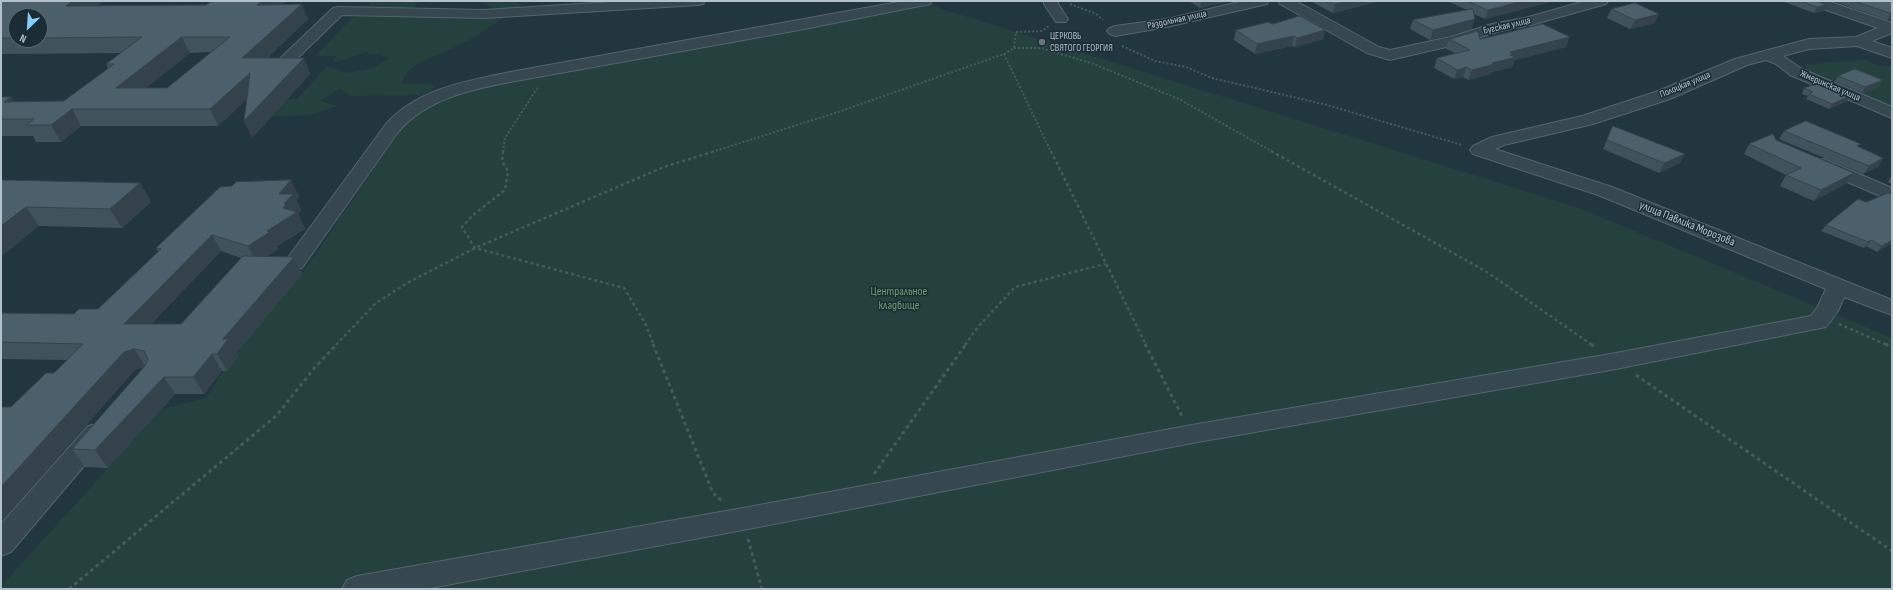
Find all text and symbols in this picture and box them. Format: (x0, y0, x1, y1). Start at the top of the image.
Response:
north arrow (8, 8, 48, 48)
street label: Раздольная улица (1146, 8, 1208, 32)
street label: Бугская улица (1482, 15, 1532, 37)
place label: ЦЕРКОВЬ СВЯТОГО ГЕОРГИЯ (1050, 30, 1113, 54)
text: N (18, 31, 29, 46)
marker: ЦЕРКОВЬ СВЯТОГО ГЕОРГИЯ (1037, 37, 1047, 47)
street label: Жмеринская улица (1798, 68, 1862, 104)
street label: Полоцкая улица (1658, 69, 1712, 101)
street label: улица Павлика Морозова (1637, 198, 1737, 250)
park label: Центральное кладбище (871, 285, 927, 313)

